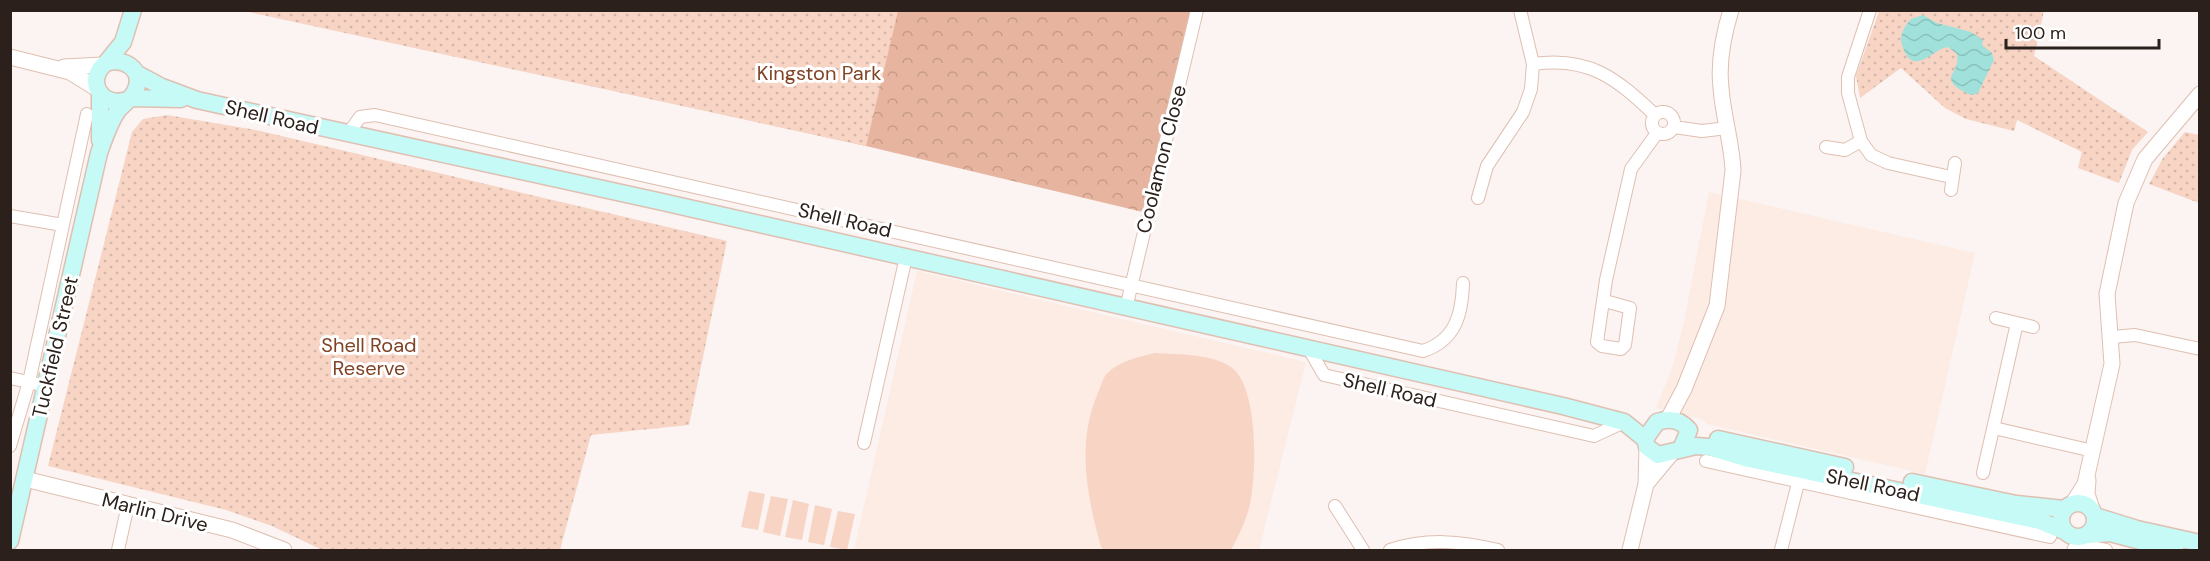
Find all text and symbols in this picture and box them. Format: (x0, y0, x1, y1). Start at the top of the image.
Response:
scale bar (2006, 12, 2159, 50)
text: 100 m (2015, 21, 2066, 45)
park label: Kingston Park (757, 60, 881, 86)
street label: Coolamon Close (1130, 82, 1192, 236)
street label: Shell Road (223, 94, 321, 140)
street label: Shell Road (796, 197, 894, 243)
street label: Tuckfield Street (26, 273, 84, 420)
park label: Shell Road Reserve (321, 332, 417, 381)
street label: Shell Road (1341, 367, 1439, 413)
street label: Shell Road (1824, 462, 1922, 508)
street label: Marlin Drive (99, 486, 211, 538)

